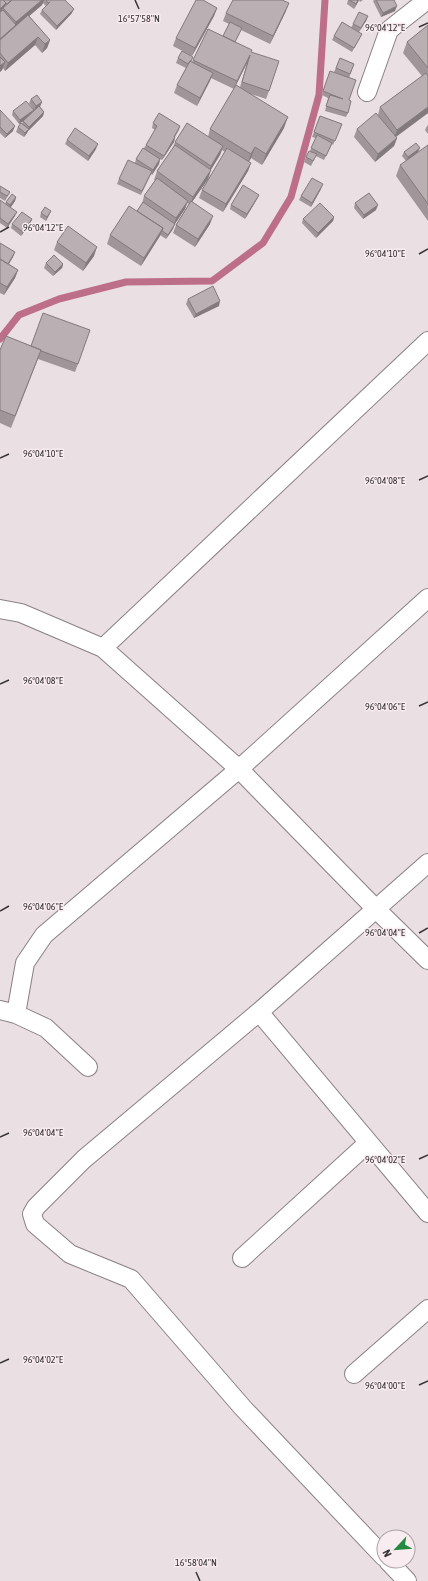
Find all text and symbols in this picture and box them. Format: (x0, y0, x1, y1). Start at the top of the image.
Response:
text: 16°57'58"N (118, 13, 160, 24)
text: 96°04'12"E (365, 22, 406, 33)
text: 96°04'12"E (23, 222, 64, 233)
text: 96°04'10"E (365, 248, 406, 259)
text: 96°04'10"E (23, 448, 64, 459)
text: 96°04'08"E (365, 475, 406, 486)
text: 96°04'08"E (23, 675, 64, 686)
text: 96°04'06"E (365, 701, 406, 712)
text: 96°04'06"E (23, 901, 64, 912)
text: 96°04'04"E (365, 927, 406, 938)
text: 96°04'04"E (23, 1127, 64, 1138)
text: 96°04'02"E (365, 1154, 406, 1165)
text: 96°04'02"E (23, 1354, 64, 1365)
text: 96°04'00"E (365, 1380, 406, 1391)
north arrow (376, 1529, 416, 1569)
text: N (380, 1548, 394, 1559)
text: 16°58'04"N (175, 1557, 217, 1568)

